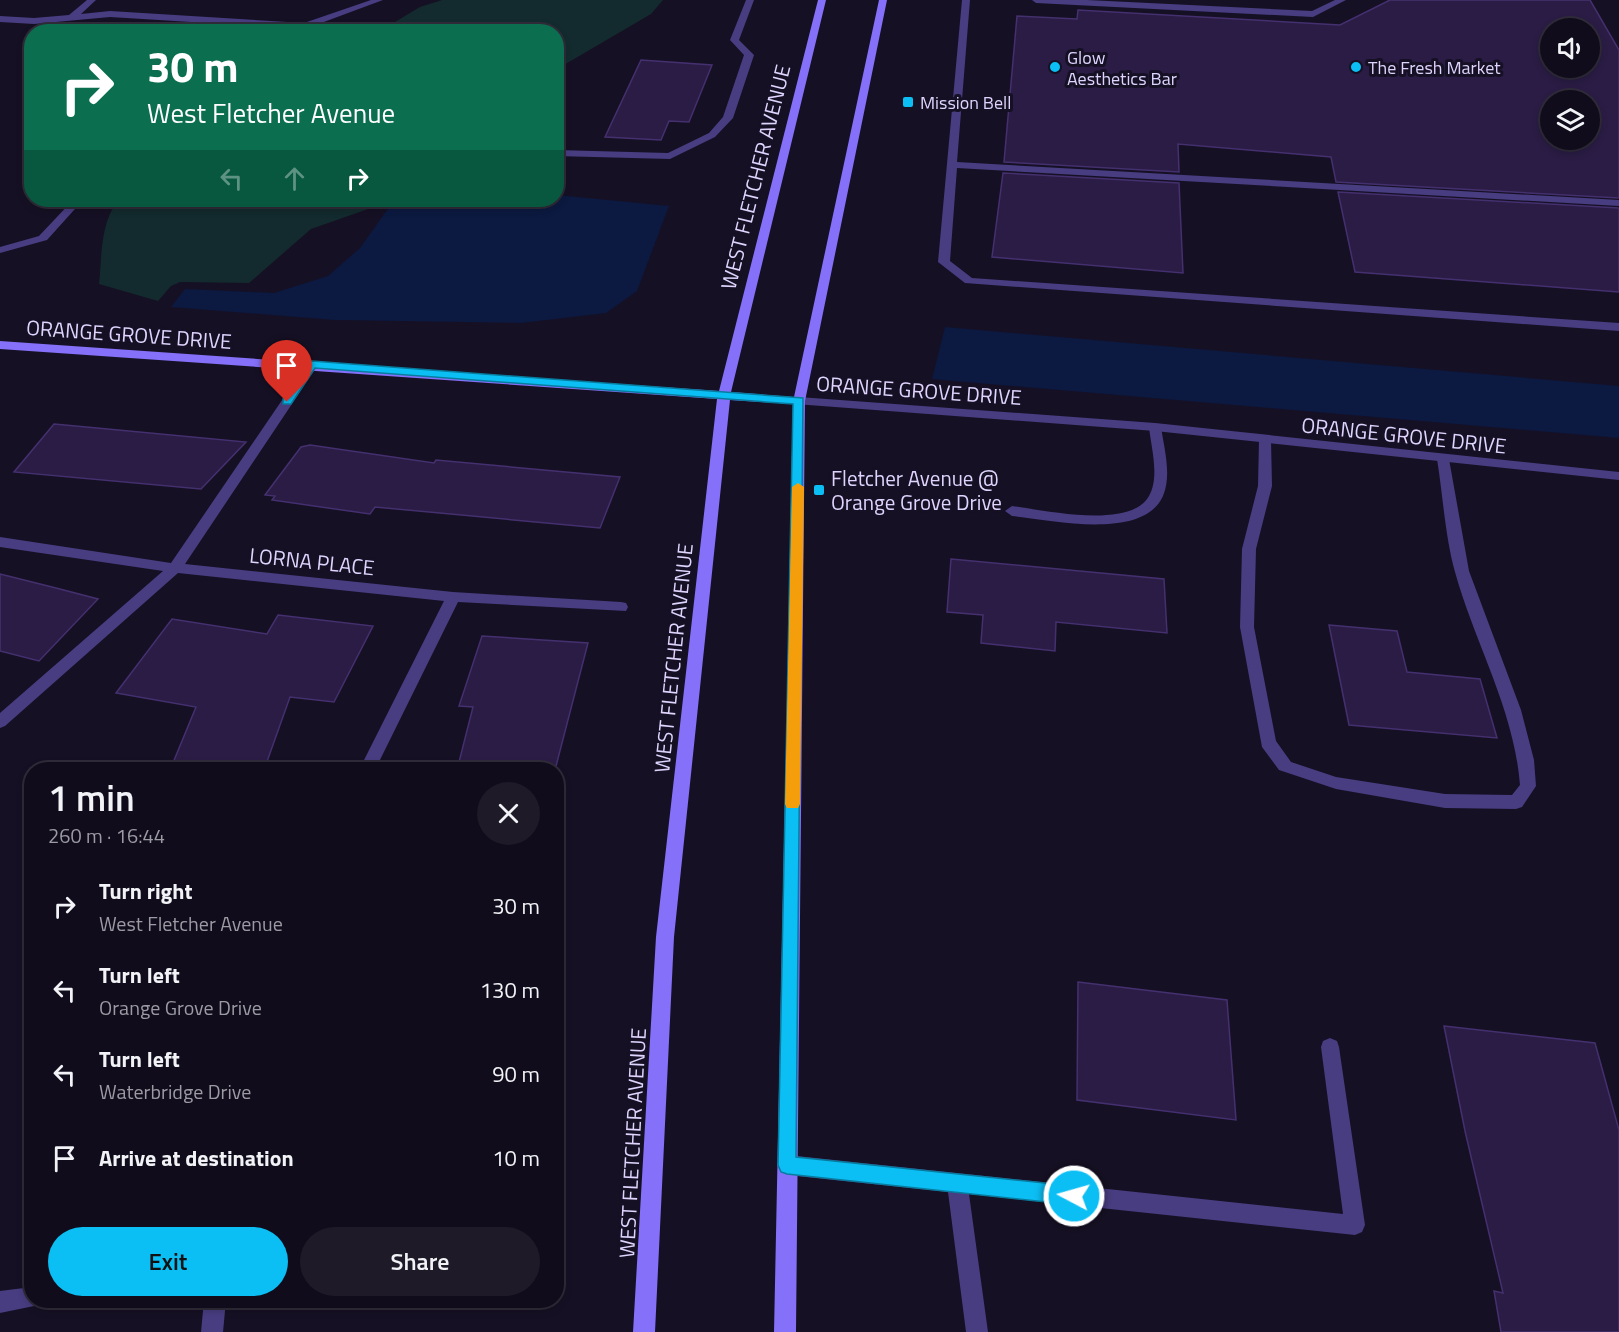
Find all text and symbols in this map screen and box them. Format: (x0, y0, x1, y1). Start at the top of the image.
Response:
map controls (1540, 18, 1600, 150)
button: sound (1540, 18, 1600, 78)
text: 30 m (147, 34, 239, 98)
place label: Glow Aesthetics Bar (1067, 44, 1177, 92)
icon: right (48, 48, 126, 126)
place label: The Fresh Market (1368, 54, 1501, 81)
marker: Glow Aesthetics Bar (1048, 60, 1062, 74)
marker: The Fresh Market (1349, 60, 1363, 74)
street label: WEST FLETCHER AVENUE (712, 61, 798, 293)
place label: Mission Bell (920, 89, 1011, 116)
button: layers (1540, 90, 1600, 150)
text: West Fletcher Avenue (147, 92, 395, 133)
marker: Mission Bell (901, 95, 915, 109)
icon: left (215, 162, 248, 195)
icon: ahead (278, 162, 311, 195)
icon: right (341, 162, 374, 195)
street label: ORANGE GROVE DRIVE (25, 311, 233, 357)
pin (261, 340, 312, 402)
icon: arrive (270, 349, 303, 382)
street label: ORANGE GROVE DRIVE (815, 367, 1023, 413)
street label: ORANGE GROVE DRIVE (1300, 408, 1508, 462)
place label: Fletcher Avenue @ Orange Grove Drive (831, 462, 1002, 518)
marker: Fletcher Avenue @ Orange Grove Drive (812, 483, 826, 497)
street label: LORNA PLACE (248, 539, 376, 583)
street label: WEST FLETCHER AVENUE (645, 542, 701, 774)
text: 1 min (48, 770, 135, 825)
button: close (477, 782, 540, 845)
text: 260 m · 16:44 (48, 820, 165, 851)
text: Turn right (99, 874, 193, 908)
text: 30 m (492, 889, 540, 923)
icon: right (48, 890, 81, 923)
text: West Fletcher Avenue (99, 908, 283, 939)
text: Turn left (99, 958, 180, 992)
text: 130 m (480, 973, 540, 1007)
icon: left (48, 974, 81, 1007)
text: Orange Grove Drive (99, 992, 262, 1023)
street label: WEST FLETCHER AVENUE (610, 1027, 654, 1259)
text: Turn left (99, 1042, 180, 1076)
text: 90 m (492, 1057, 540, 1091)
icon: left (48, 1058, 81, 1091)
text: Waterbridge Drive (99, 1076, 251, 1107)
text: Arrive at destination (99, 1141, 294, 1175)
text: 10 m (492, 1141, 540, 1175)
icon: arrive (48, 1142, 81, 1175)
position arrow (1042, 1164, 1106, 1228)
button: Exit (48, 1227, 288, 1296)
button: Share (300, 1227, 540, 1296)

